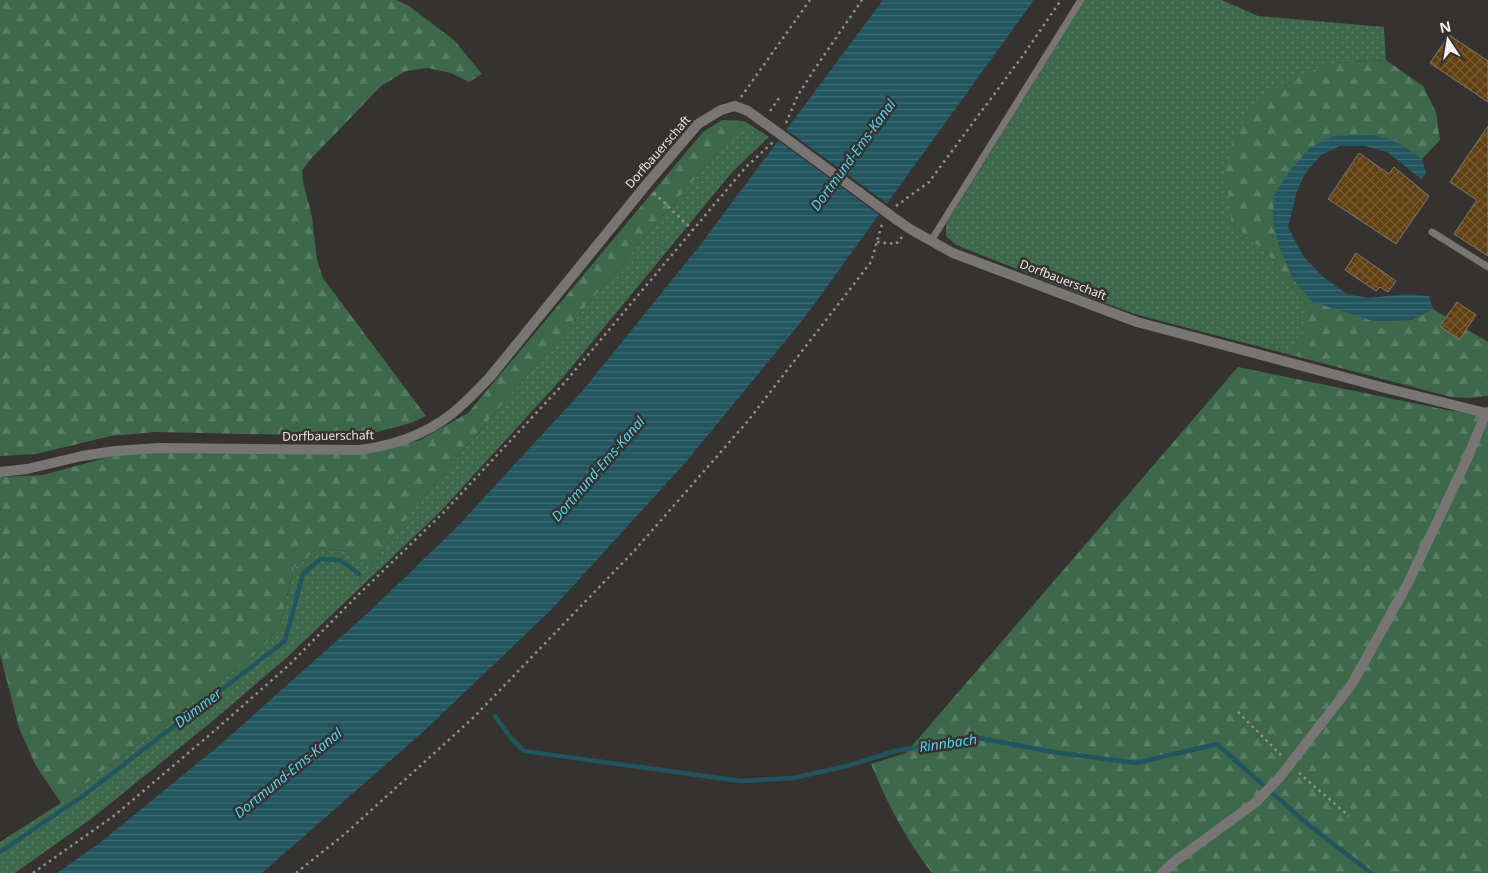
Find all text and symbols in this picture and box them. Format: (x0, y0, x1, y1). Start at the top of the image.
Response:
north arrow (1423, 15, 1473, 65)
text: N (1438, 16, 1453, 37)
water label: Dortmund-Ems-Kanal (806, 95, 900, 214)
street label: Dorfbauerschaft (621, 111, 694, 192)
street label: Dorfbauerschaft (1017, 255, 1109, 304)
water label: Dortmund-Ems-Kanal (547, 412, 649, 525)
street label: Dorfbauerschaft (282, 426, 374, 445)
water label: Dümmer (170, 683, 225, 732)
water label: Dortmund-Ems-Kanal (230, 723, 346, 822)
water label: Rinnbach (918, 729, 978, 756)

